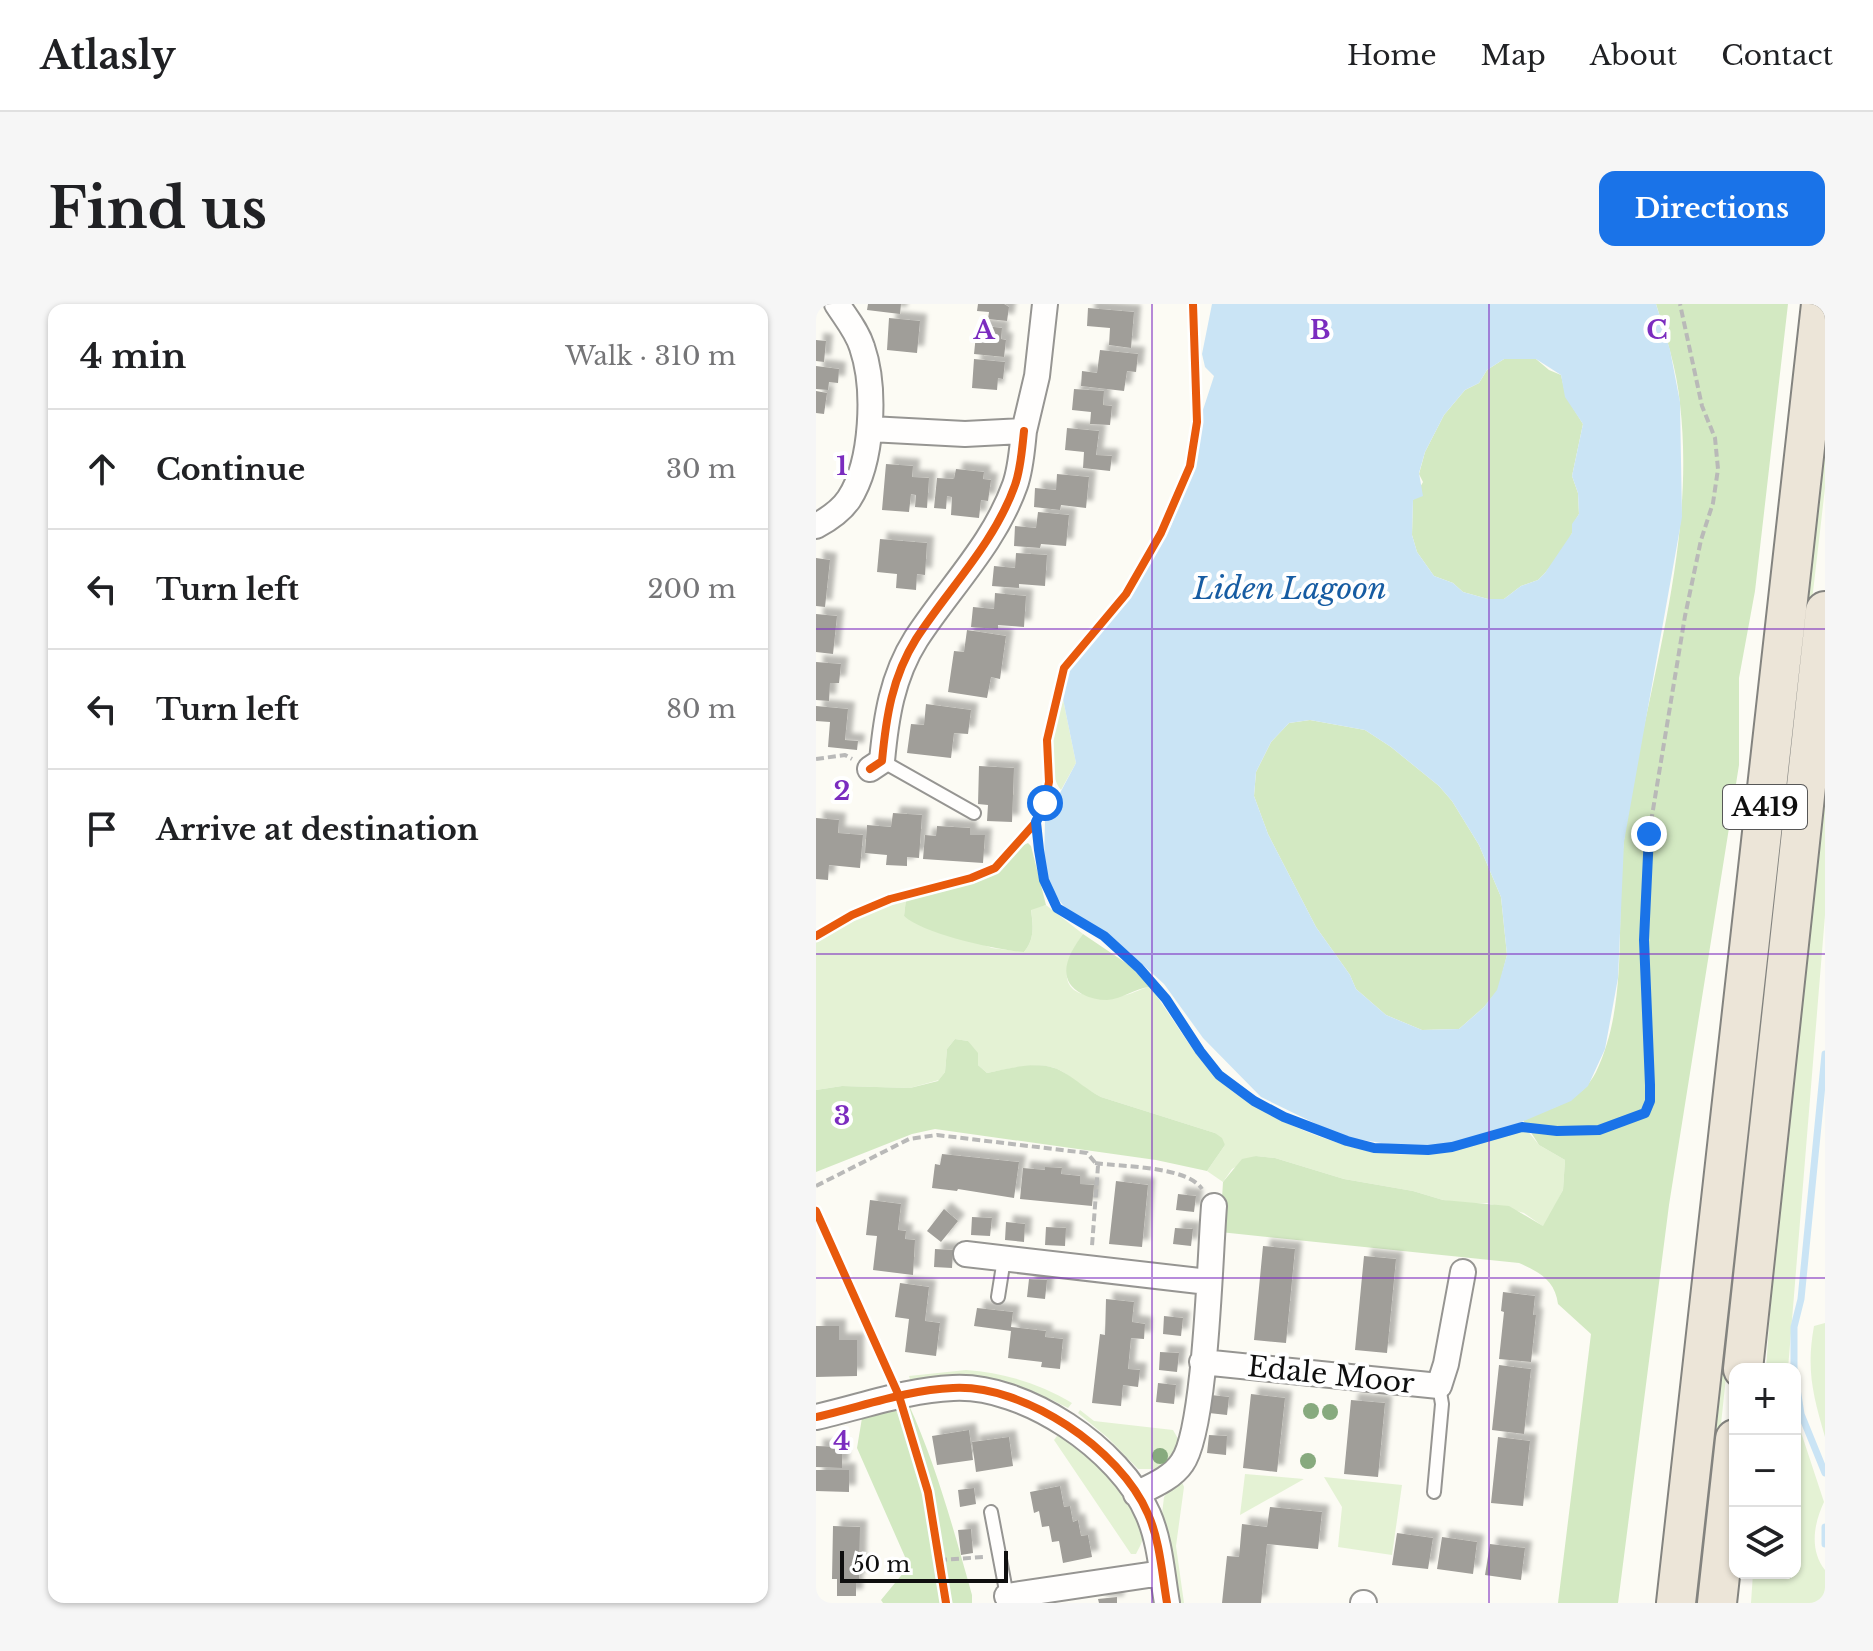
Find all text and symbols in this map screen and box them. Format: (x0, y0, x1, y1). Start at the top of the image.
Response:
text: Atlasly (40, 32, 175, 79)
text: Home (1347, 38, 1437, 73)
text: Map (1481, 38, 1546, 73)
text: About (1590, 38, 1677, 73)
text: Contact (1721, 38, 1833, 73)
button: Directions (1599, 171, 1825, 246)
text: Find us (48, 174, 267, 243)
text: A (972, 314, 995, 346)
text: B (1310, 314, 1330, 346)
text: C (1646, 314, 1668, 346)
text: 4 min (80, 335, 186, 377)
text: Walk · 310 m (565, 340, 736, 372)
icon: ahead (80, 447, 124, 491)
text: 1 (836, 450, 848, 482)
text: Continue (156, 451, 305, 488)
text: 30 m (666, 453, 736, 485)
icon: left (80, 567, 124, 611)
water label: Liden Lagoon (1192, 570, 1387, 607)
text: Turn left (156, 571, 299, 608)
text: 200 m (647, 573, 736, 605)
icon: left (80, 687, 124, 731)
text: Turn left (156, 691, 299, 728)
text: 80 m (666, 693, 736, 725)
text: 2 (834, 775, 850, 807)
route start (1027, 785, 1063, 821)
road number: A419 (1723, 785, 1807, 829)
icon: arrive (80, 807, 124, 851)
text: Arrive at destination (156, 811, 479, 848)
route end (1631, 816, 1667, 852)
text: 3 (834, 1100, 850, 1132)
street label: Edale Moor (1246, 1349, 1417, 1401)
map controls (1729, 1363, 1801, 1579)
button: + (1729, 1363, 1801, 1435)
text: 4 (833, 1425, 851, 1457)
button: − (1729, 1435, 1801, 1507)
button: layers (1729, 1507, 1801, 1579)
scale bar (840, 1547, 1008, 1583)
text: 50 m (852, 1551, 910, 1578)

